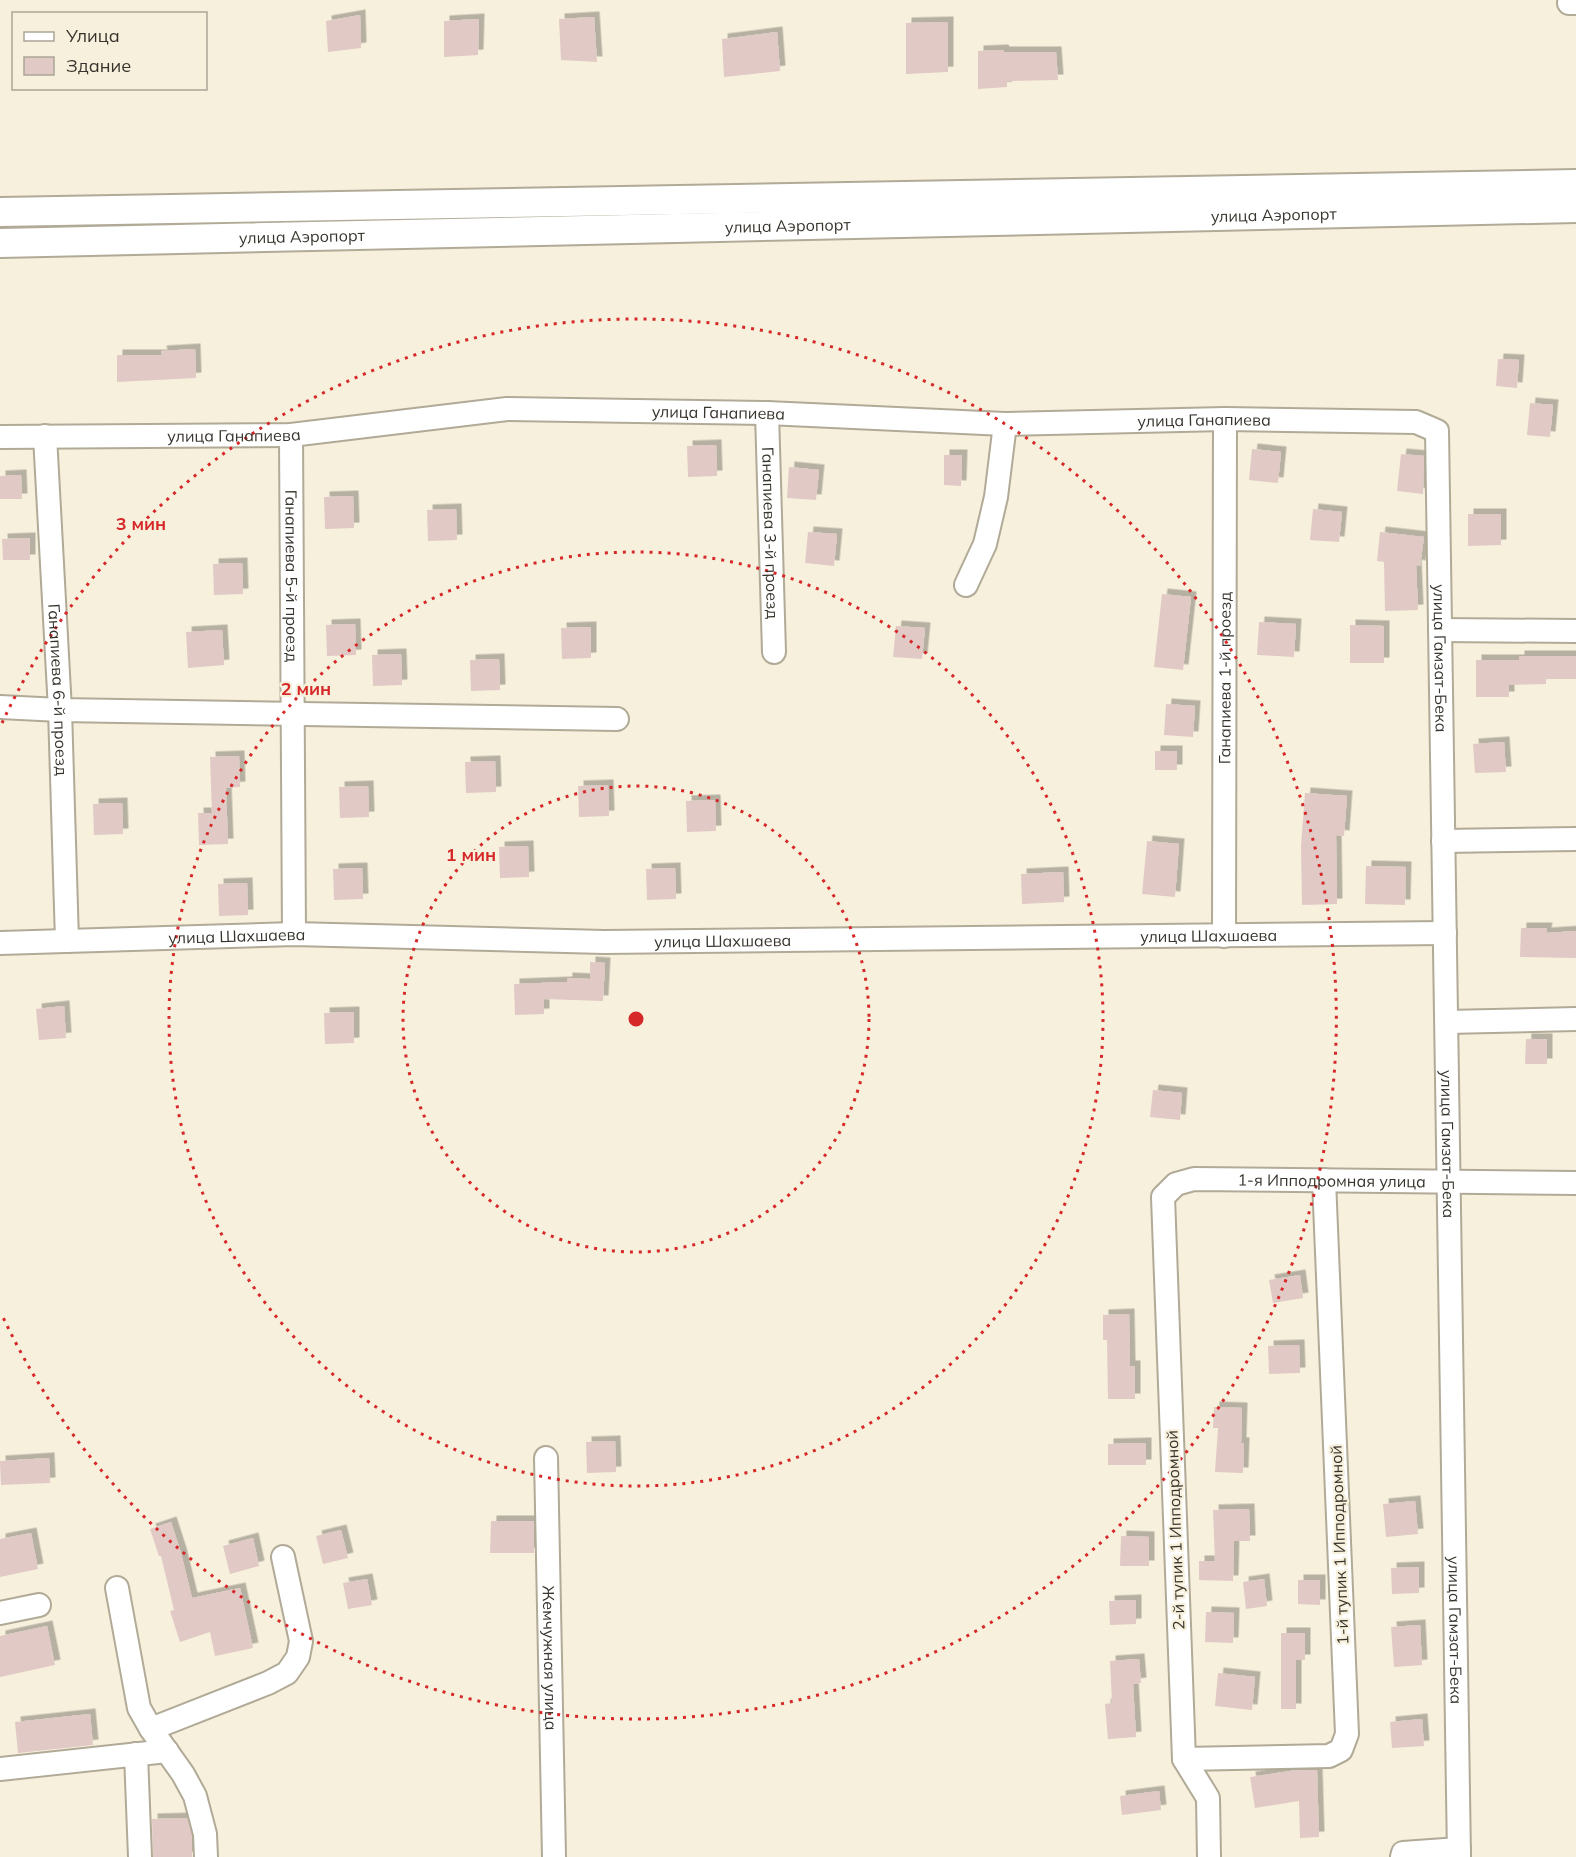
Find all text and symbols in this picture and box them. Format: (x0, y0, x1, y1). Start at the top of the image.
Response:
legend (12, 12, 207, 90)
text: Улица (65, 24, 120, 47)
text: Здание (66, 54, 131, 77)
street label: улица Аэропорт (1211, 203, 1338, 226)
street label: улица Аэропорт (725, 214, 852, 237)
street label: улица Аэропорт (239, 225, 366, 248)
street label: улица Ганапиева (652, 401, 786, 424)
street label: улица Ганапиева (1137, 409, 1271, 431)
street label: улица Ганапиева (167, 424, 302, 446)
street label: Ганапиева 3-й проезд (758, 447, 783, 620)
street label: Ганапиева 5-й проезд (281, 490, 302, 663)
text: 3 мин (116, 512, 166, 535)
street label: улица Гамзат-Бека (1429, 584, 1452, 732)
street label: Ганапиева 1-й проезд (1214, 592, 1235, 764)
street label: Ганапиева 6-й проезд (44, 603, 72, 776)
text: 2 мин (281, 677, 331, 700)
text: 1 мин (446, 843, 496, 866)
street label: улица Шахшаева (168, 924, 306, 948)
street label: улица Шахшаева (1140, 925, 1277, 946)
street label: улица Шахшаева (654, 930, 791, 951)
centre of rings (626, 1009, 646, 1029)
street label: улица Гамзат-Бека (1437, 1070, 1459, 1218)
street label: 1-я Ипподромная улица (1237, 1169, 1426, 1191)
street label: 2-й тупик 1 Ипподромной (1162, 1430, 1188, 1630)
street label: 1-й тупик 1 Ипподромной (1326, 1445, 1352, 1645)
street label: улица Гамзат-Бека (1444, 1556, 1467, 1704)
street label: Жемчужная улица (539, 1585, 561, 1731)

